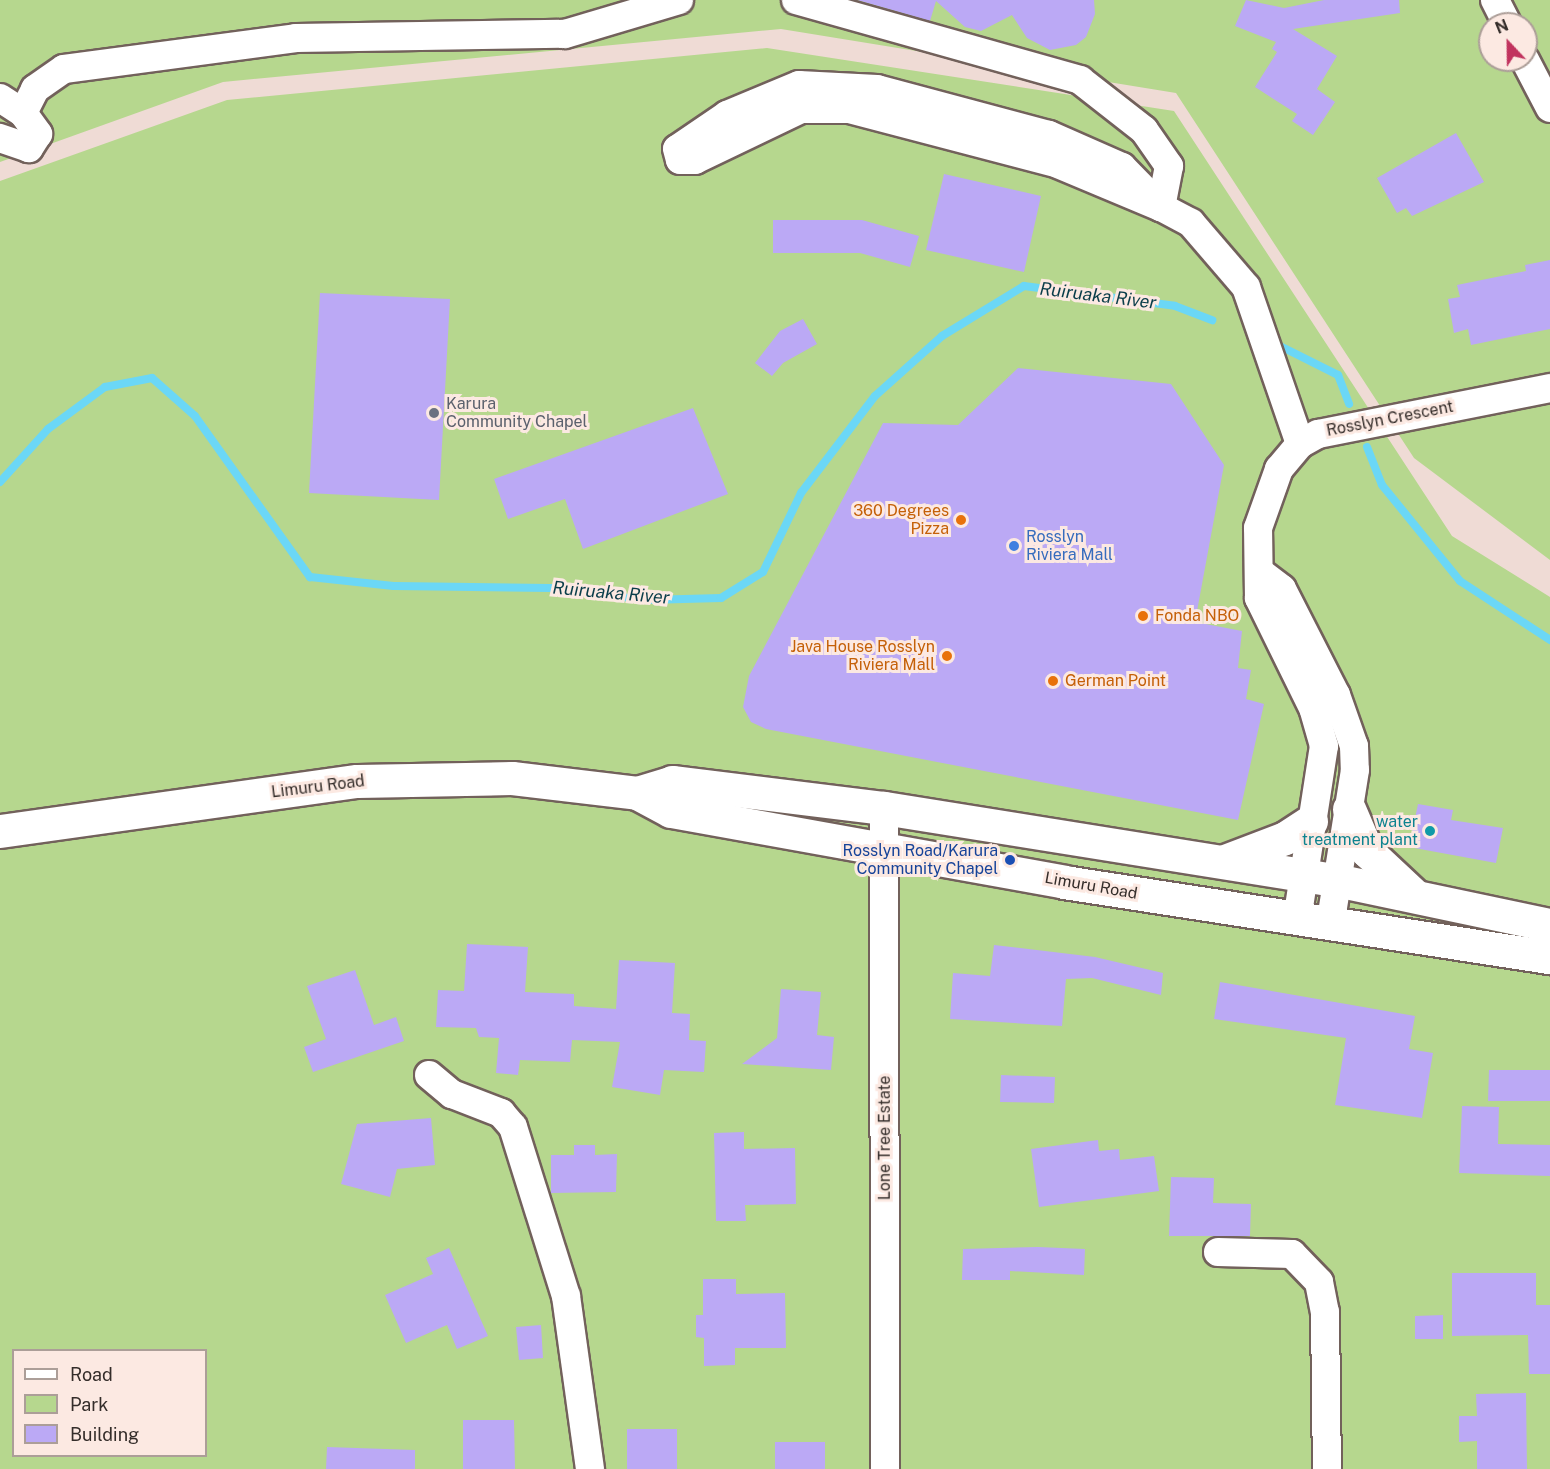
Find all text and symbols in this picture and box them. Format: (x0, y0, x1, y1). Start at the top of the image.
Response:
north arrow (1478, 12, 1538, 72)
text: N (1492, 16, 1511, 38)
water label: Ruiruaka River (1038, 278, 1158, 314)
place label: Karura Community Chapel (446, 394, 587, 432)
street label: Rosslyn Crescent (1325, 397, 1455, 441)
marker: Karura Community Chapel (427, 406, 441, 420)
place label: 360 Degrees Pizza (853, 501, 949, 539)
marker: 360 Degrees Pizza (954, 513, 968, 527)
place label: Rosslyn Riviera Mall (1026, 527, 1113, 565)
marker: Rosslyn Riviera Mall (1007, 539, 1021, 553)
water label: Ruiruaka River (552, 577, 670, 609)
place label: Fonda NBO (1155, 606, 1239, 626)
marker: Fonda NBO (1136, 609, 1150, 623)
place label: Java House Rosslyn Riviera Mall (790, 637, 935, 675)
marker: Java House Rosslyn Riviera Mall (940, 649, 954, 663)
place label: German Point (1065, 671, 1166, 691)
marker: German Point (1046, 674, 1060, 688)
street label: Limuru Road (270, 772, 366, 802)
place label: water treatment plant (1302, 812, 1418, 850)
marker: water treatment plant (1423, 824, 1437, 838)
place label: Rosslyn Road/Karura Community Chapel (842, 841, 998, 879)
marker: Rosslyn Road/Karura Community Chapel (1003, 853, 1017, 867)
street label: Limuru Road (1043, 868, 1139, 904)
street label: Lone Tree Estate (875, 1076, 895, 1200)
legend (12, 1349, 207, 1457)
text: Road (70, 1364, 113, 1385)
text: Park (70, 1394, 108, 1415)
text: Building (70, 1424, 139, 1445)

